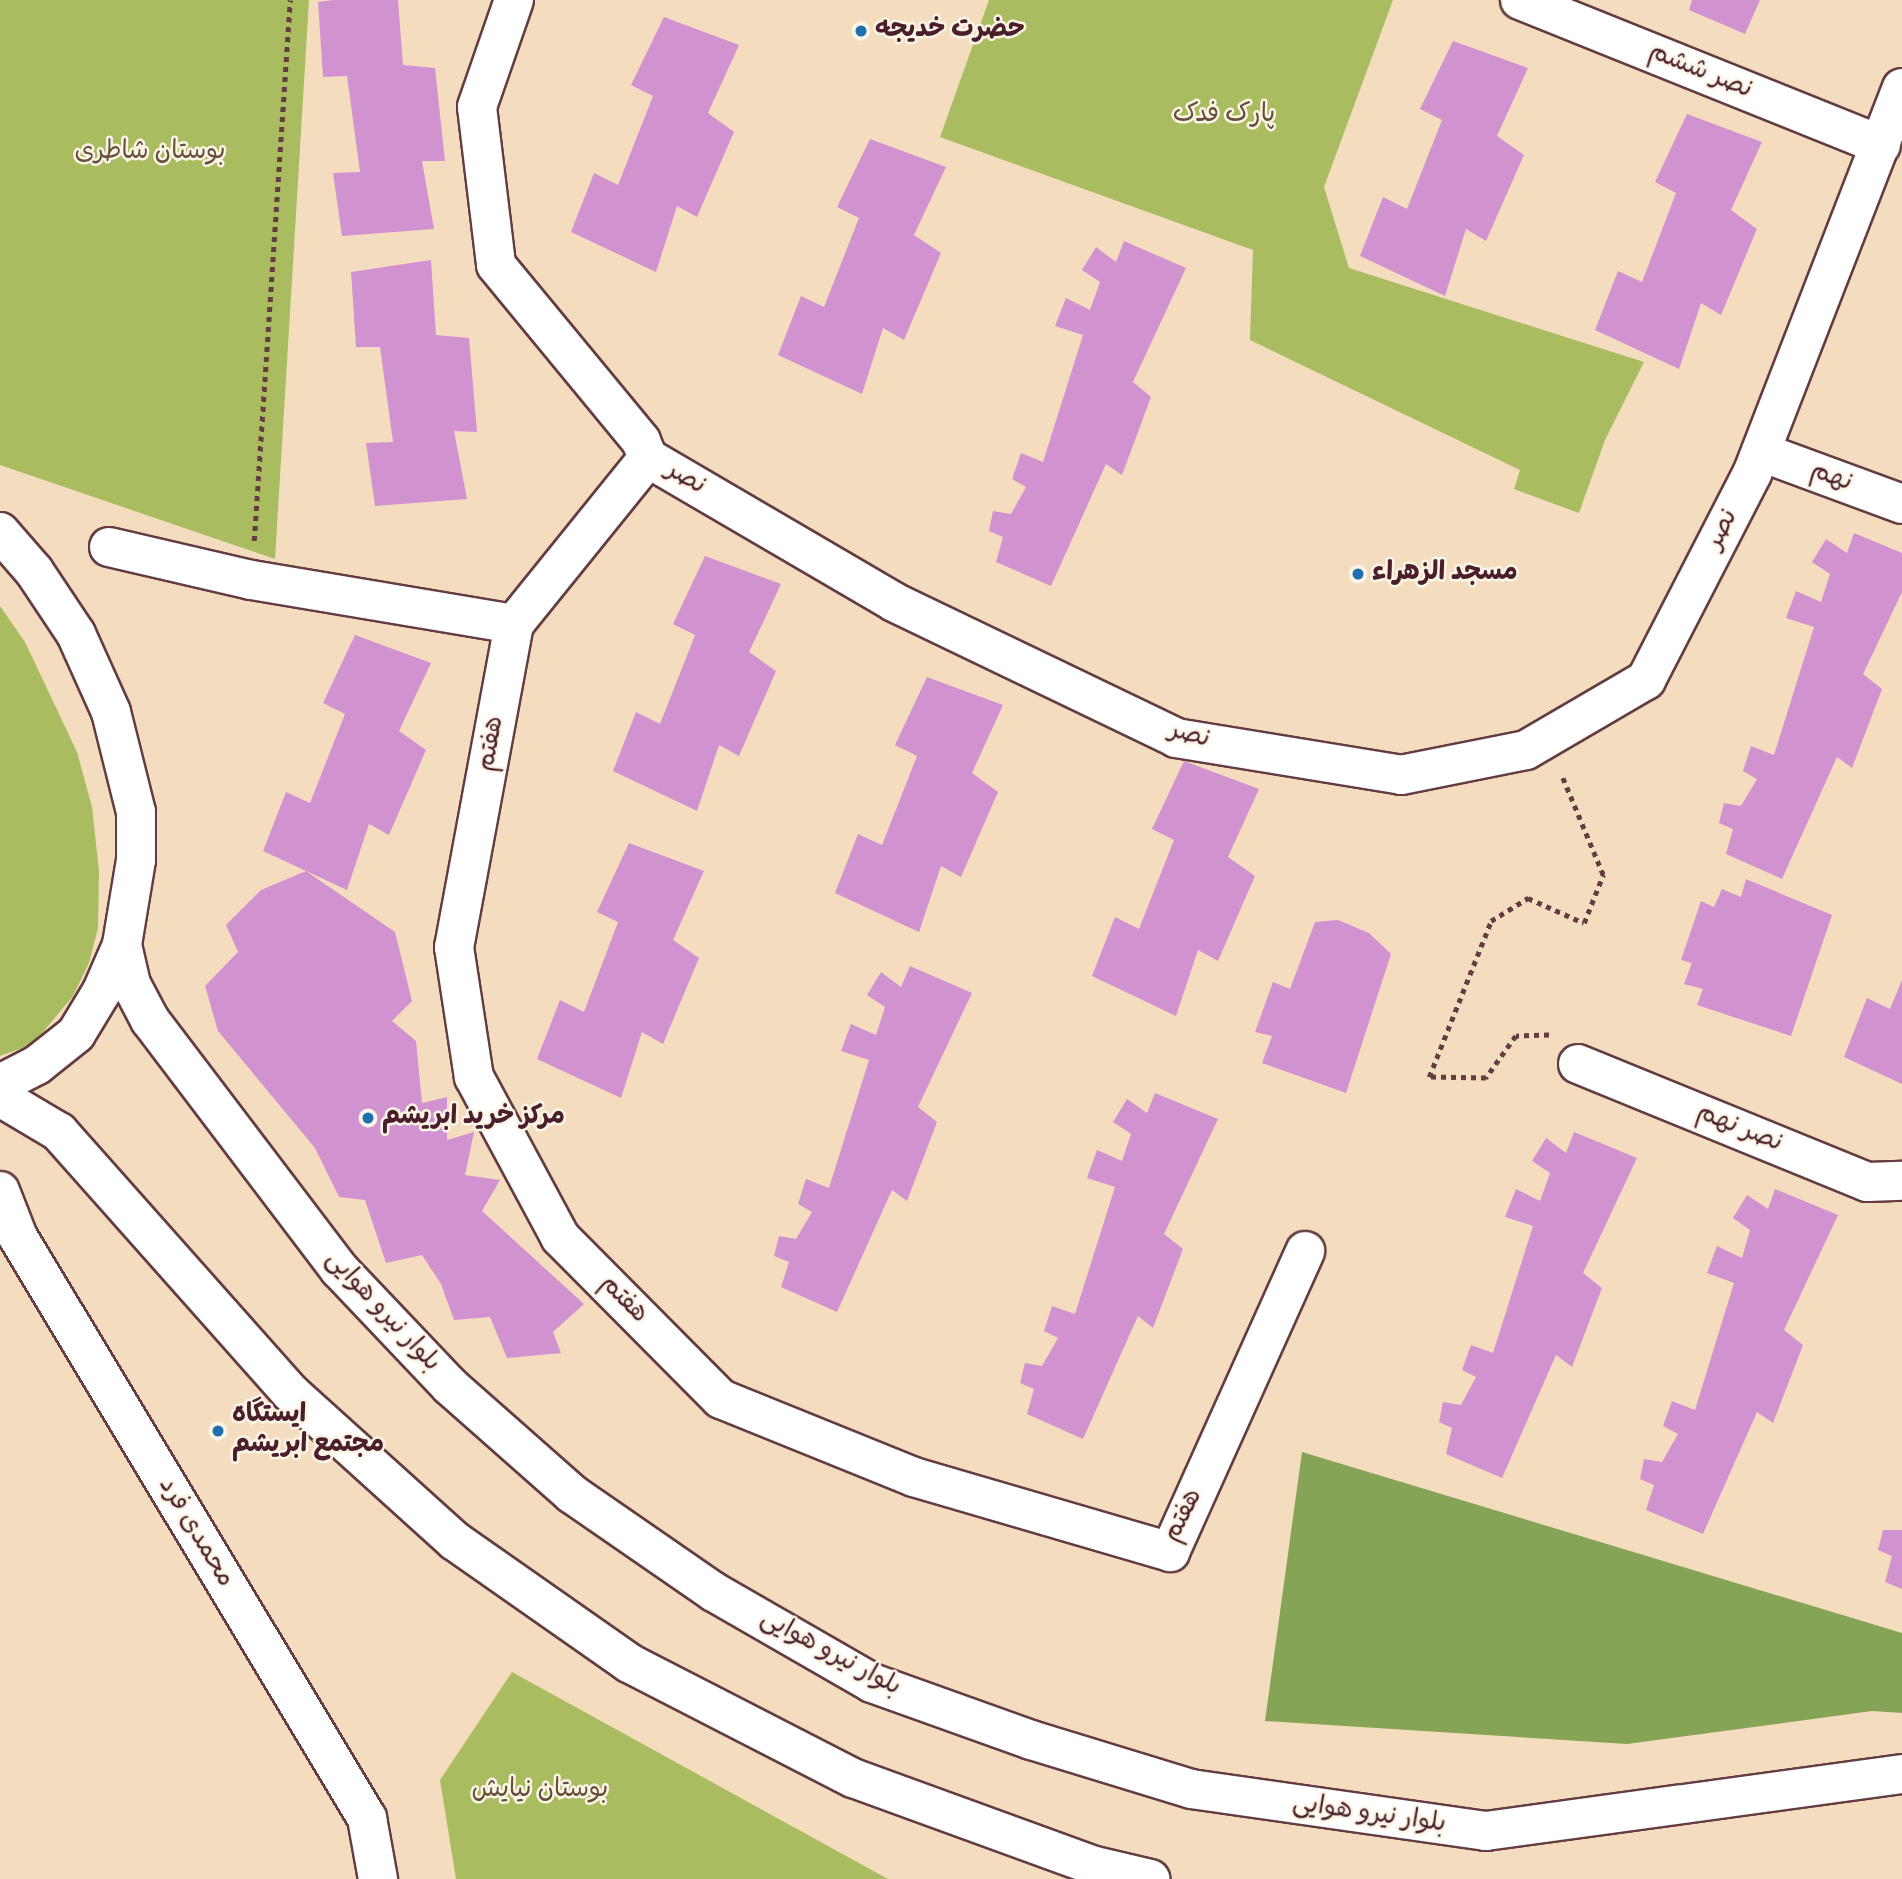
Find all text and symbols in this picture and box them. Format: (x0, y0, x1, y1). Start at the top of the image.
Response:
place label: حضرت خدیجه (875, 15, 1025, 47)
marker: حضرت خدیجه (853, 23, 869, 39)
street label: نصر ششم (1644, 37, 1756, 107)
park label: پارک فدک (1173, 100, 1275, 132)
park label: بوستان شاطری (74, 137, 226, 169)
street label: نصر (659, 455, 711, 503)
street label: نهم (1806, 456, 1856, 500)
street label: نصر (1700, 504, 1746, 556)
place label: مسجد الزهراء (1372, 558, 1518, 590)
marker: مسجد الزهراء (1350, 566, 1366, 582)
street label: هفتم (472, 714, 512, 774)
street label: نصر (1165, 716, 1213, 756)
street label: نصر نهم (1692, 1098, 1786, 1160)
place label: مرکز خرید ابریشم (382, 1102, 565, 1134)
marker: مرکز خرید ابریشم (360, 1110, 376, 1126)
street label: بلوار نیرو هوایی (318, 1245, 446, 1379)
street label: هفتم (592, 1269, 654, 1331)
place label: ایستگاه مجتمع ابریشم (232, 1400, 384, 1462)
marker: ایستگاه مجتمع ابریشم (210, 1423, 226, 1439)
street label: محمدی فرد (150, 1472, 240, 1594)
street label: هفتم (1157, 1484, 1211, 1548)
street label: بلوار نیرو هوایی (754, 1604, 906, 1704)
park label: بوستان نیایش (472, 1775, 608, 1807)
street label: بلوار نیرو هوایی (1290, 1789, 1448, 1841)

